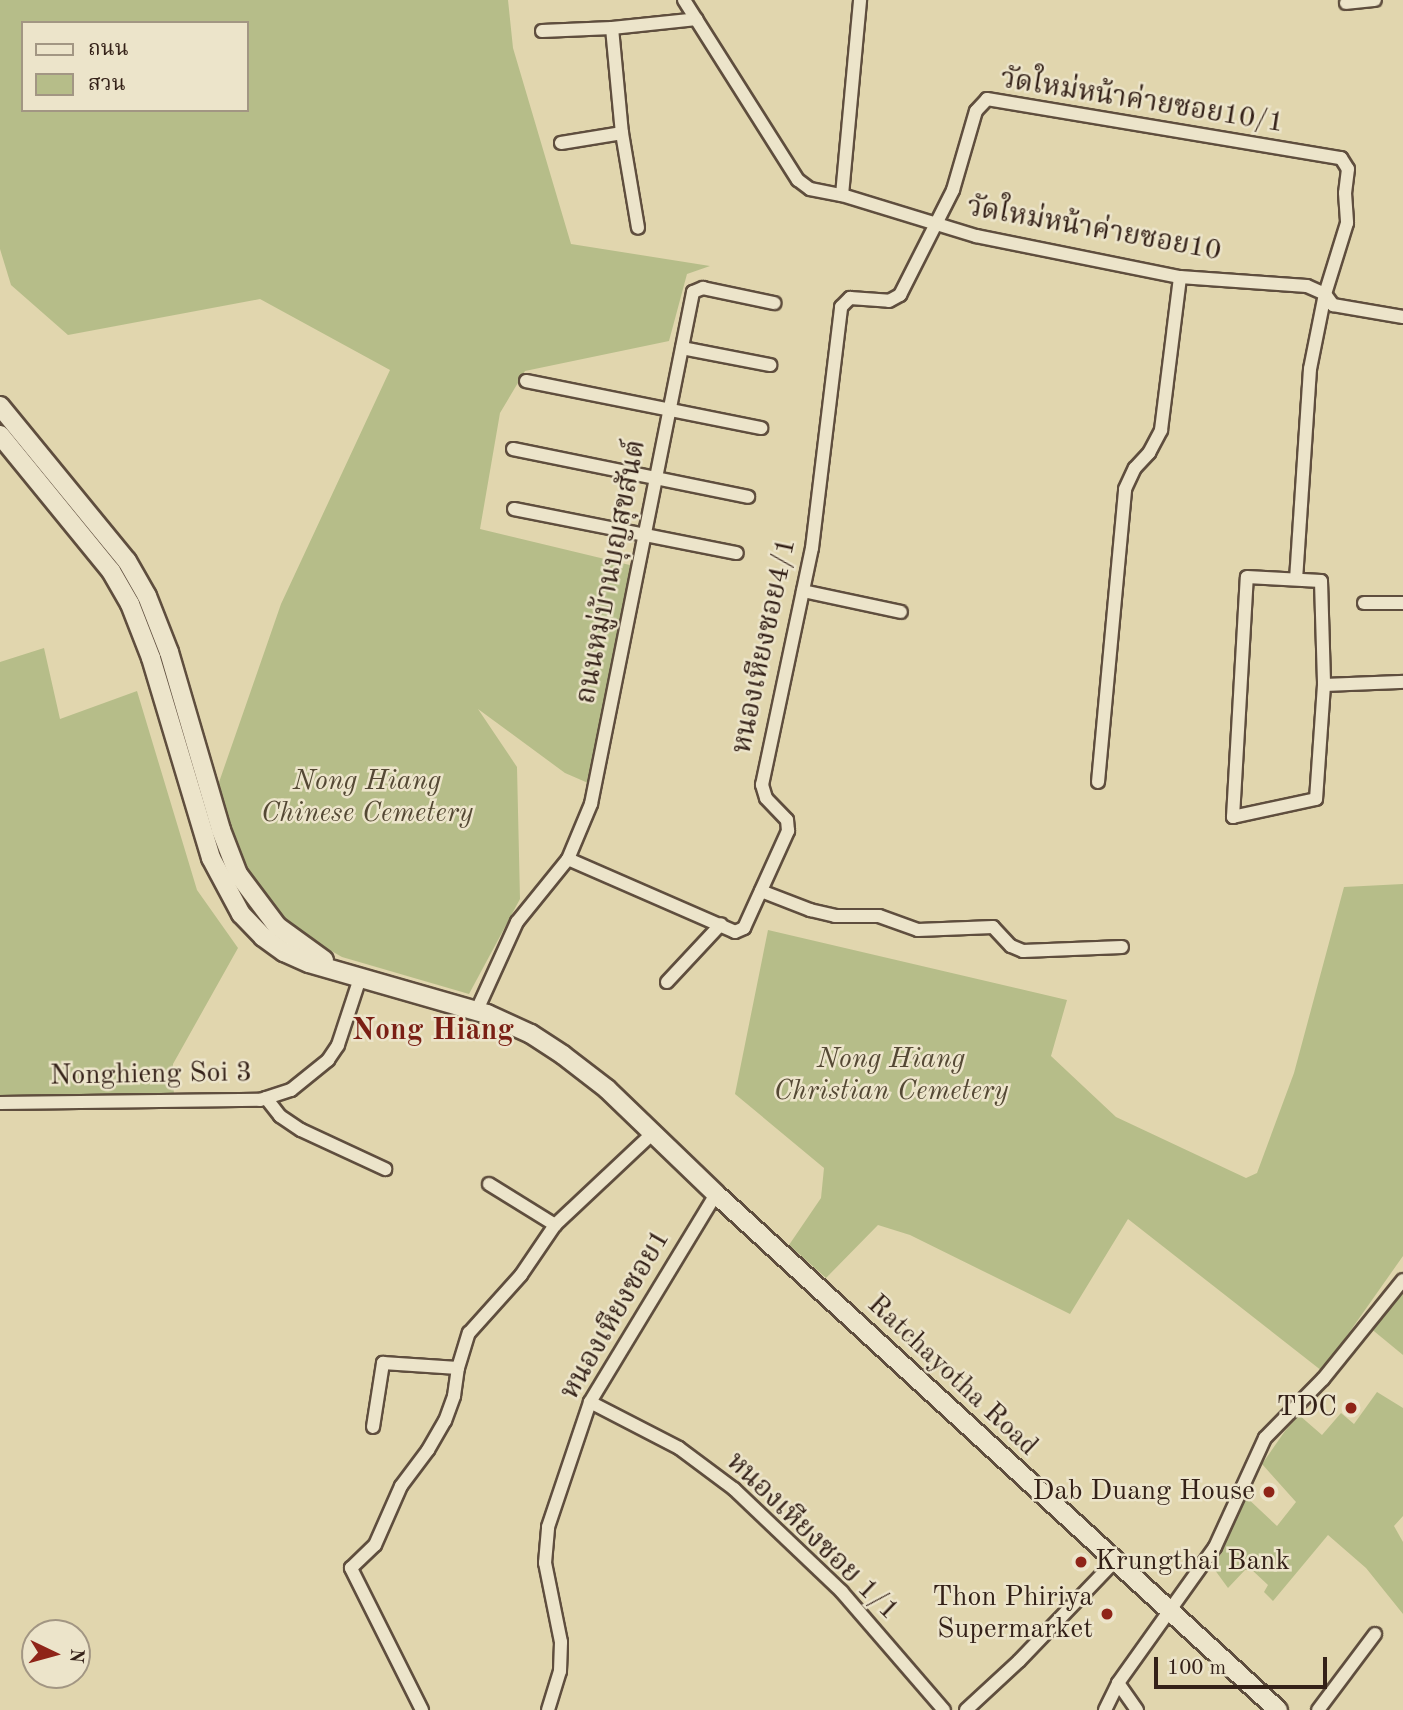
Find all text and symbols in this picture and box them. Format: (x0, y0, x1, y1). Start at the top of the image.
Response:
legend (21, 21, 248, 112)
text: ถนน (88, 39, 129, 60)
street label: วัดใหม่หน้าค่ายซอย10/1 (998, 63, 1286, 141)
text: สวน (88, 74, 126, 95)
street label: วัดใหม่หน้าค่ายซอย10 (964, 191, 1224, 269)
street label: ถนนหมู่บ้านบุญสุขสันต์ (570, 437, 654, 707)
street label: หนองเหียงซอย4/1 (726, 535, 804, 757)
park label: Nong Hiang Chinese Cemetery (261, 765, 473, 831)
district label: Nong Hiang (352, 1013, 514, 1049)
park label: Nong Hiang Christian Cemetery (774, 1043, 1008, 1109)
street label: Nonghieng Soi 3 (50, 1056, 252, 1094)
street label: หนองเหียงซอย1 (554, 1224, 678, 1406)
street label: Ratchayotha Road (860, 1288, 1044, 1464)
place label: TDC (1276, 1391, 1337, 1425)
marker: TDC (1343, 1400, 1359, 1416)
street label: หนองเหียงซอย 1/1 (719, 1446, 905, 1628)
place label: Dab Duang House (1033, 1475, 1255, 1509)
marker: Dab Duang House (1261, 1484, 1277, 1500)
place label: Krungthai Bank (1095, 1545, 1290, 1579)
marker: Krungthai Bank (1073, 1554, 1089, 1570)
place label: Thon Phiriya Supermarket (932, 1581, 1093, 1647)
marker: Thon Phiriya Supermarket (1099, 1606, 1115, 1622)
north arrow (21, 1619, 91, 1689)
scale bar (1158, 1644, 1331, 1688)
text: N (65, 1648, 86, 1664)
text: 100 m (1167, 1658, 1226, 1679)

